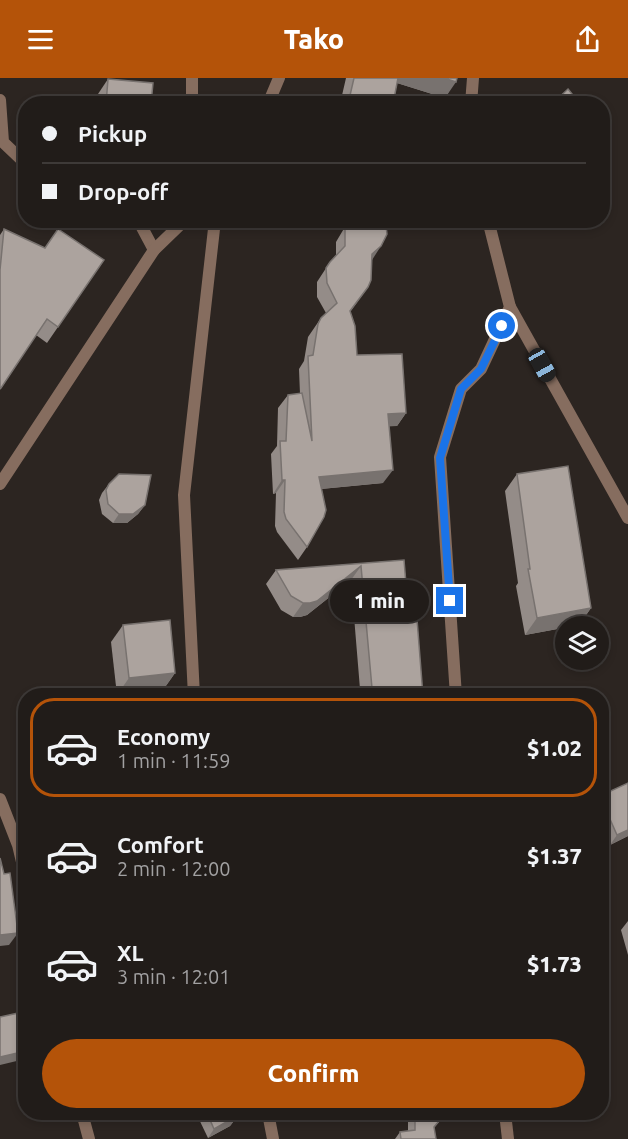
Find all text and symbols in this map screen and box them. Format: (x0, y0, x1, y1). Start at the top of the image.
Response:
icon: menu (24, 23, 57, 56)
icon: share (571, 23, 604, 56)
text: Tako (284, 24, 344, 54)
text: Pickup (78, 121, 147, 146)
text: Drop-off (78, 179, 168, 204)
route start (488, 312, 515, 339)
car (525, 345, 559, 385)
callout: 1 min (330, 580, 429, 622)
route end (436, 587, 463, 614)
text: 1 min (354, 589, 405, 612)
map controls (555, 616, 609, 670)
button: layers (555, 616, 609, 670)
icon: car (45, 721, 99, 775)
text: Economy (117, 724, 210, 749)
text: $1.02 (527, 735, 582, 760)
text: 1 min · 11:59 (117, 749, 231, 772)
icon: car (45, 829, 99, 883)
text: Comfort (117, 832, 204, 857)
text: $1.37 (527, 843, 582, 868)
text: 2 min · 12:00 (117, 857, 231, 880)
icon: car (45, 937, 99, 991)
text: XL (117, 940, 144, 965)
text: $1.73 (527, 951, 582, 976)
text: 3 min · 12:01 (117, 965, 231, 988)
button: Confirm (42, 1039, 585, 1108)

